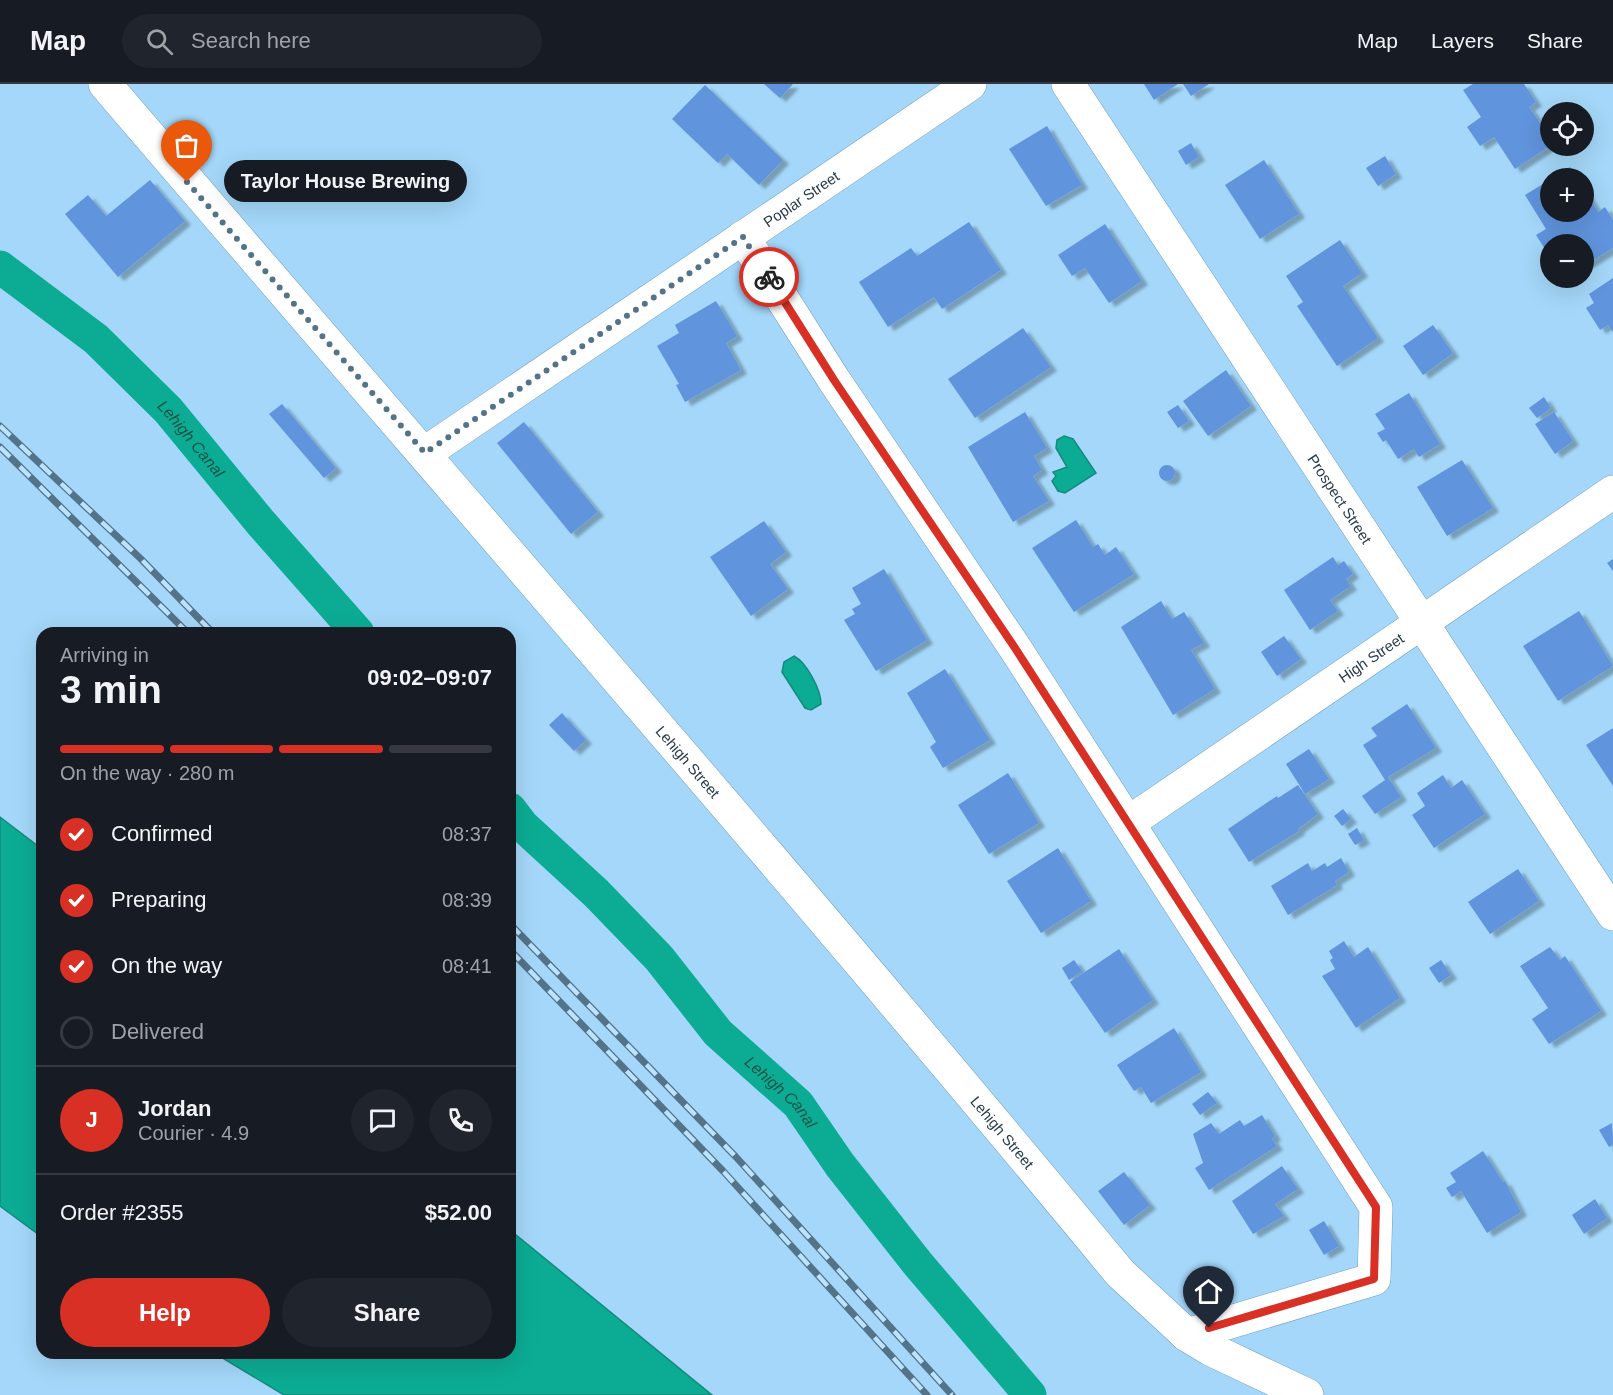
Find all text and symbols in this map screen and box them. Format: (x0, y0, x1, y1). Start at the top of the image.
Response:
search box (122, 14, 542, 68)
text: Map (30, 25, 86, 56)
icon: search (143, 25, 176, 58)
text: Search here (191, 28, 311, 53)
text: Map (1357, 29, 1398, 52)
text: Layers (1431, 29, 1494, 52)
text: Share (1527, 29, 1583, 52)
map controls (1540, 102, 1594, 288)
button: locate (1540, 102, 1594, 156)
pin (161, 120, 212, 182)
icon: bag (170, 129, 203, 162)
callout: Taylor House Brewing (223, 161, 466, 203)
street label: Poplar Street (760, 166, 843, 230)
button: + (1540, 168, 1594, 222)
text: Taylor House Brewing (241, 170, 450, 192)
button: − (1540, 234, 1594, 288)
courier (739, 247, 799, 307)
icon: bike (753, 261, 786, 294)
water label: Lehigh Canal (155, 397, 228, 481)
street label: Prospect Street (1305, 451, 1376, 547)
street label: High Street (1335, 629, 1407, 685)
text: Arriving in (60, 644, 149, 666)
text: 09:02–09:07 (367, 665, 492, 690)
text: 3 min (60, 668, 162, 711)
street label: Lehigh Street (653, 722, 724, 802)
text: On the way · 280 m (60, 762, 235, 784)
icon: check (60, 818, 93, 851)
text: Confirmed (111, 821, 212, 846)
text: 08:37 (442, 823, 492, 845)
icon: check (60, 884, 93, 917)
text: Preparing (111, 887, 206, 912)
text: 08:39 (442, 889, 492, 911)
icon: check (60, 950, 93, 983)
text: On the way (111, 953, 222, 978)
text: 08:41 (442, 955, 492, 977)
text: Delivered (111, 1019, 204, 1044)
water label: Lehigh Canal (742, 1053, 820, 1131)
button: chat (351, 1089, 414, 1152)
button: phone (429, 1089, 492, 1152)
street label: Lehigh Street (968, 1092, 1038, 1172)
text: Jordan (138, 1096, 211, 1121)
text: J (85, 1107, 98, 1132)
text: Courier · 4.9 (138, 1122, 249, 1144)
text: Order #2355 (60, 1200, 184, 1225)
text: $52.00 (425, 1200, 492, 1225)
pin (1183, 1266, 1234, 1328)
icon: home (1192, 1275, 1225, 1308)
button: Help (60, 1278, 270, 1347)
button: Share (282, 1278, 492, 1347)

